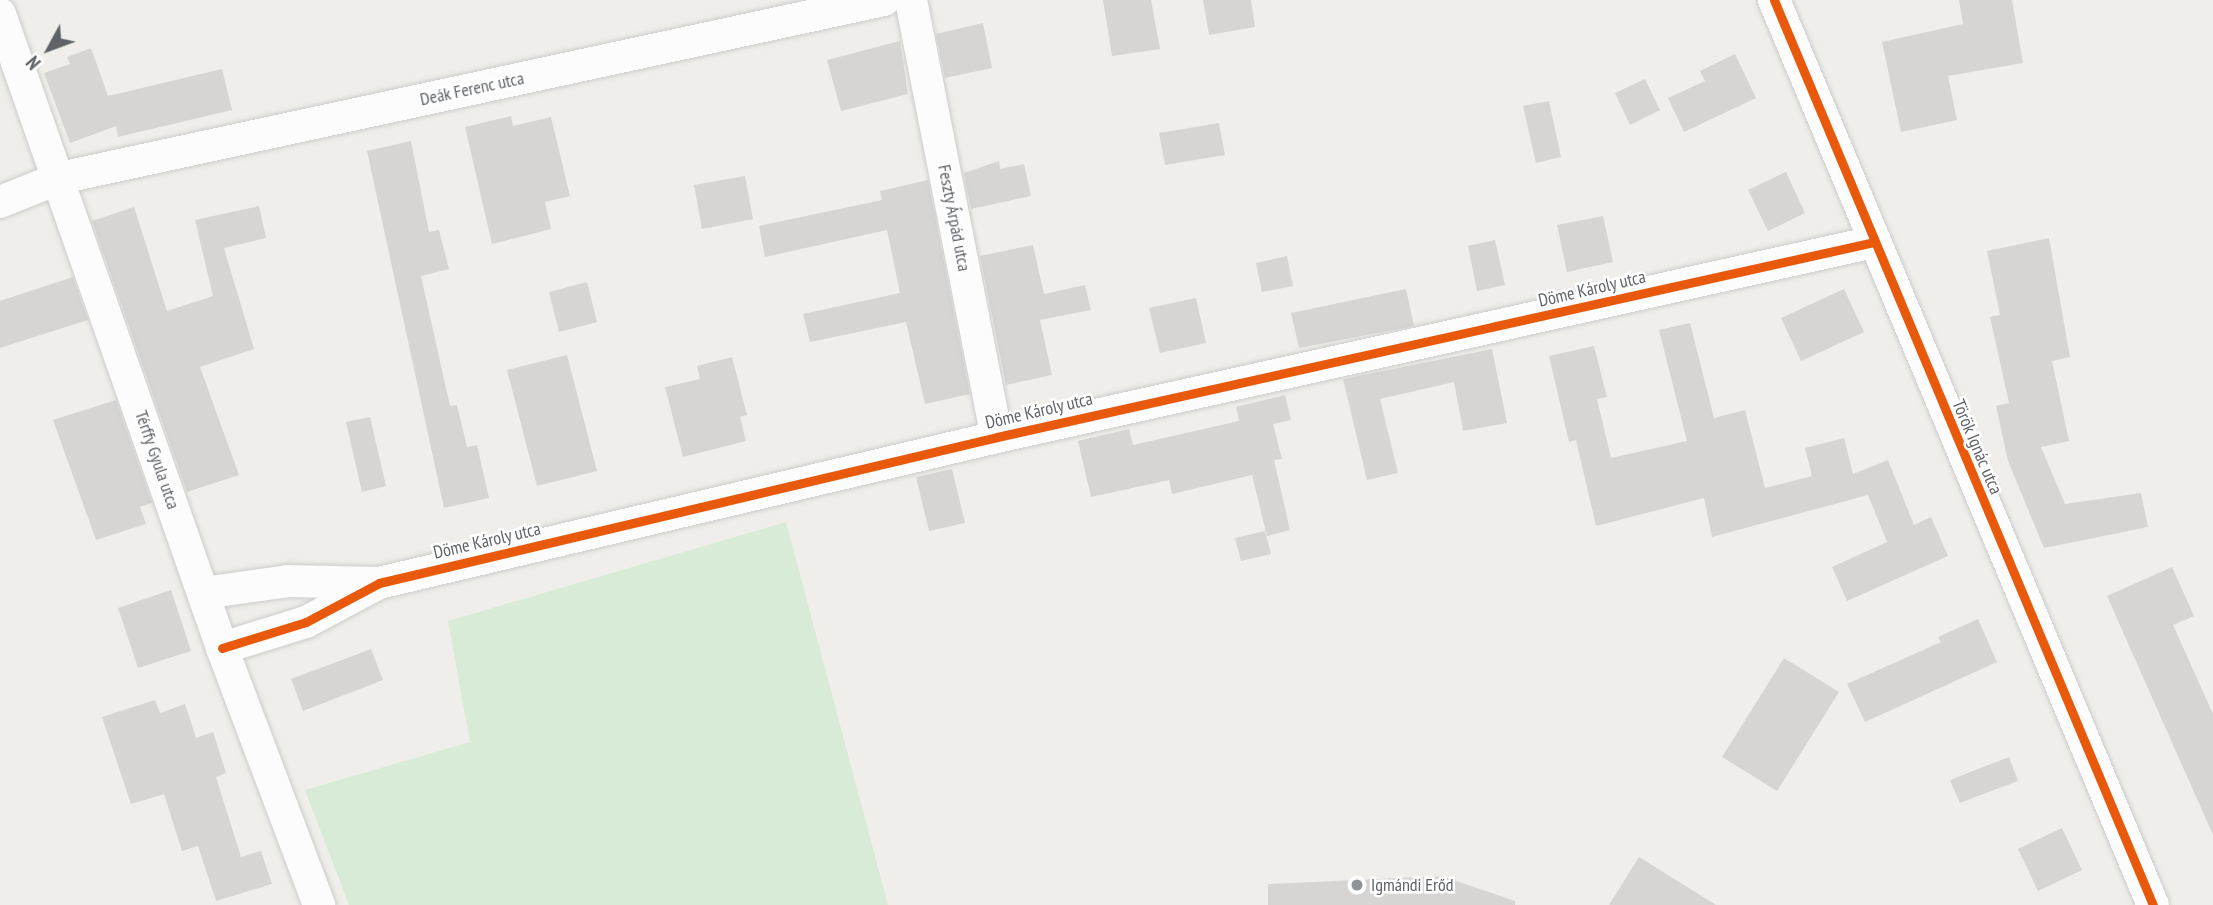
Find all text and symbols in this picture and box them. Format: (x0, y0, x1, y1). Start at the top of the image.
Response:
north arrow (14, 14, 84, 84)
text: N (21, 51, 46, 75)
street label: Deák Ferenc utca (418, 67, 526, 111)
street label: Feszty Árpád utca (933, 162, 975, 274)
street label: Döme Károly utca (1536, 266, 1648, 312)
street label: Döme Károly utca (983, 388, 1095, 434)
street label: Török Ignác utca (1947, 396, 2007, 498)
street label: Térffy Gyula utca (130, 408, 184, 512)
street label: Döme Károly utca (431, 518, 543, 564)
place label: Igmándi Erőd (1371, 874, 1454, 896)
marker: Igmándi Erőd (1349, 877, 1365, 893)

